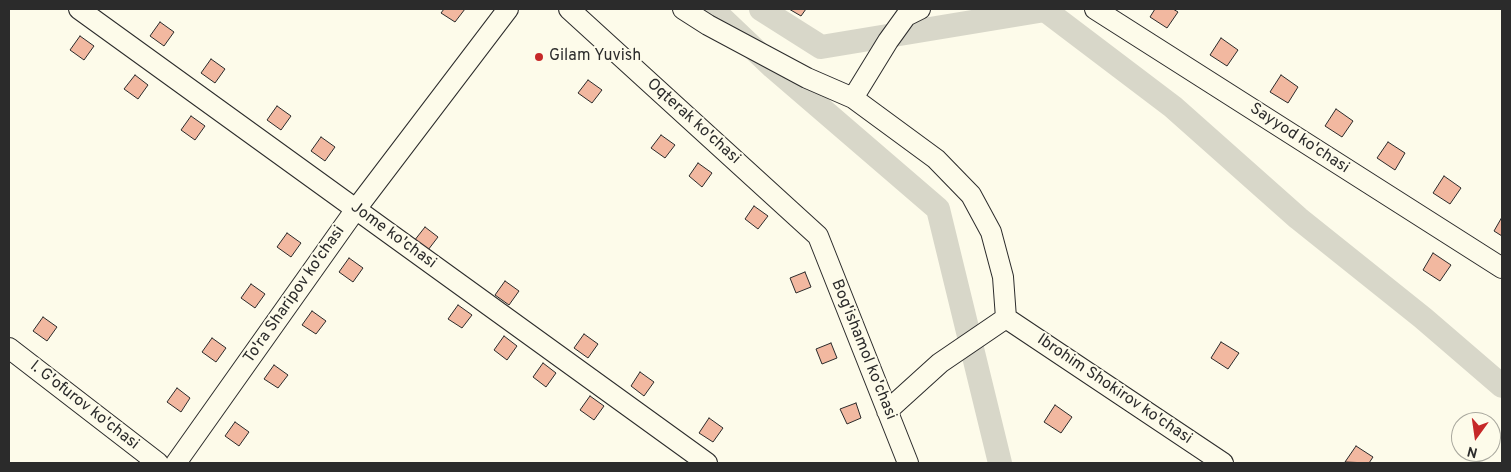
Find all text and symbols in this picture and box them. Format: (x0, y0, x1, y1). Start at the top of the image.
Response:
place label: Gilam Yuvish (549, 47, 641, 67)
marker: Gilam Yuvish (533, 51, 545, 63)
street label: Oqterak ko'chasi (642, 75, 744, 169)
street label: Sayyod ko'chasi (1246, 100, 1352, 178)
street label: Jome ko'chasi (346, 198, 440, 274)
street label: To'ra Sharipov ko'chasi (240, 223, 350, 367)
street label: Bog'ishamol ko'chasi (826, 277, 900, 423)
street label: Ibrohim Shokirov ko'chasi (1033, 331, 1195, 449)
street label: I. G'ofurov ko'chasi (26, 357, 142, 455)
north arrow (1451, 412, 1501, 462)
text: N (1466, 442, 1479, 461)

